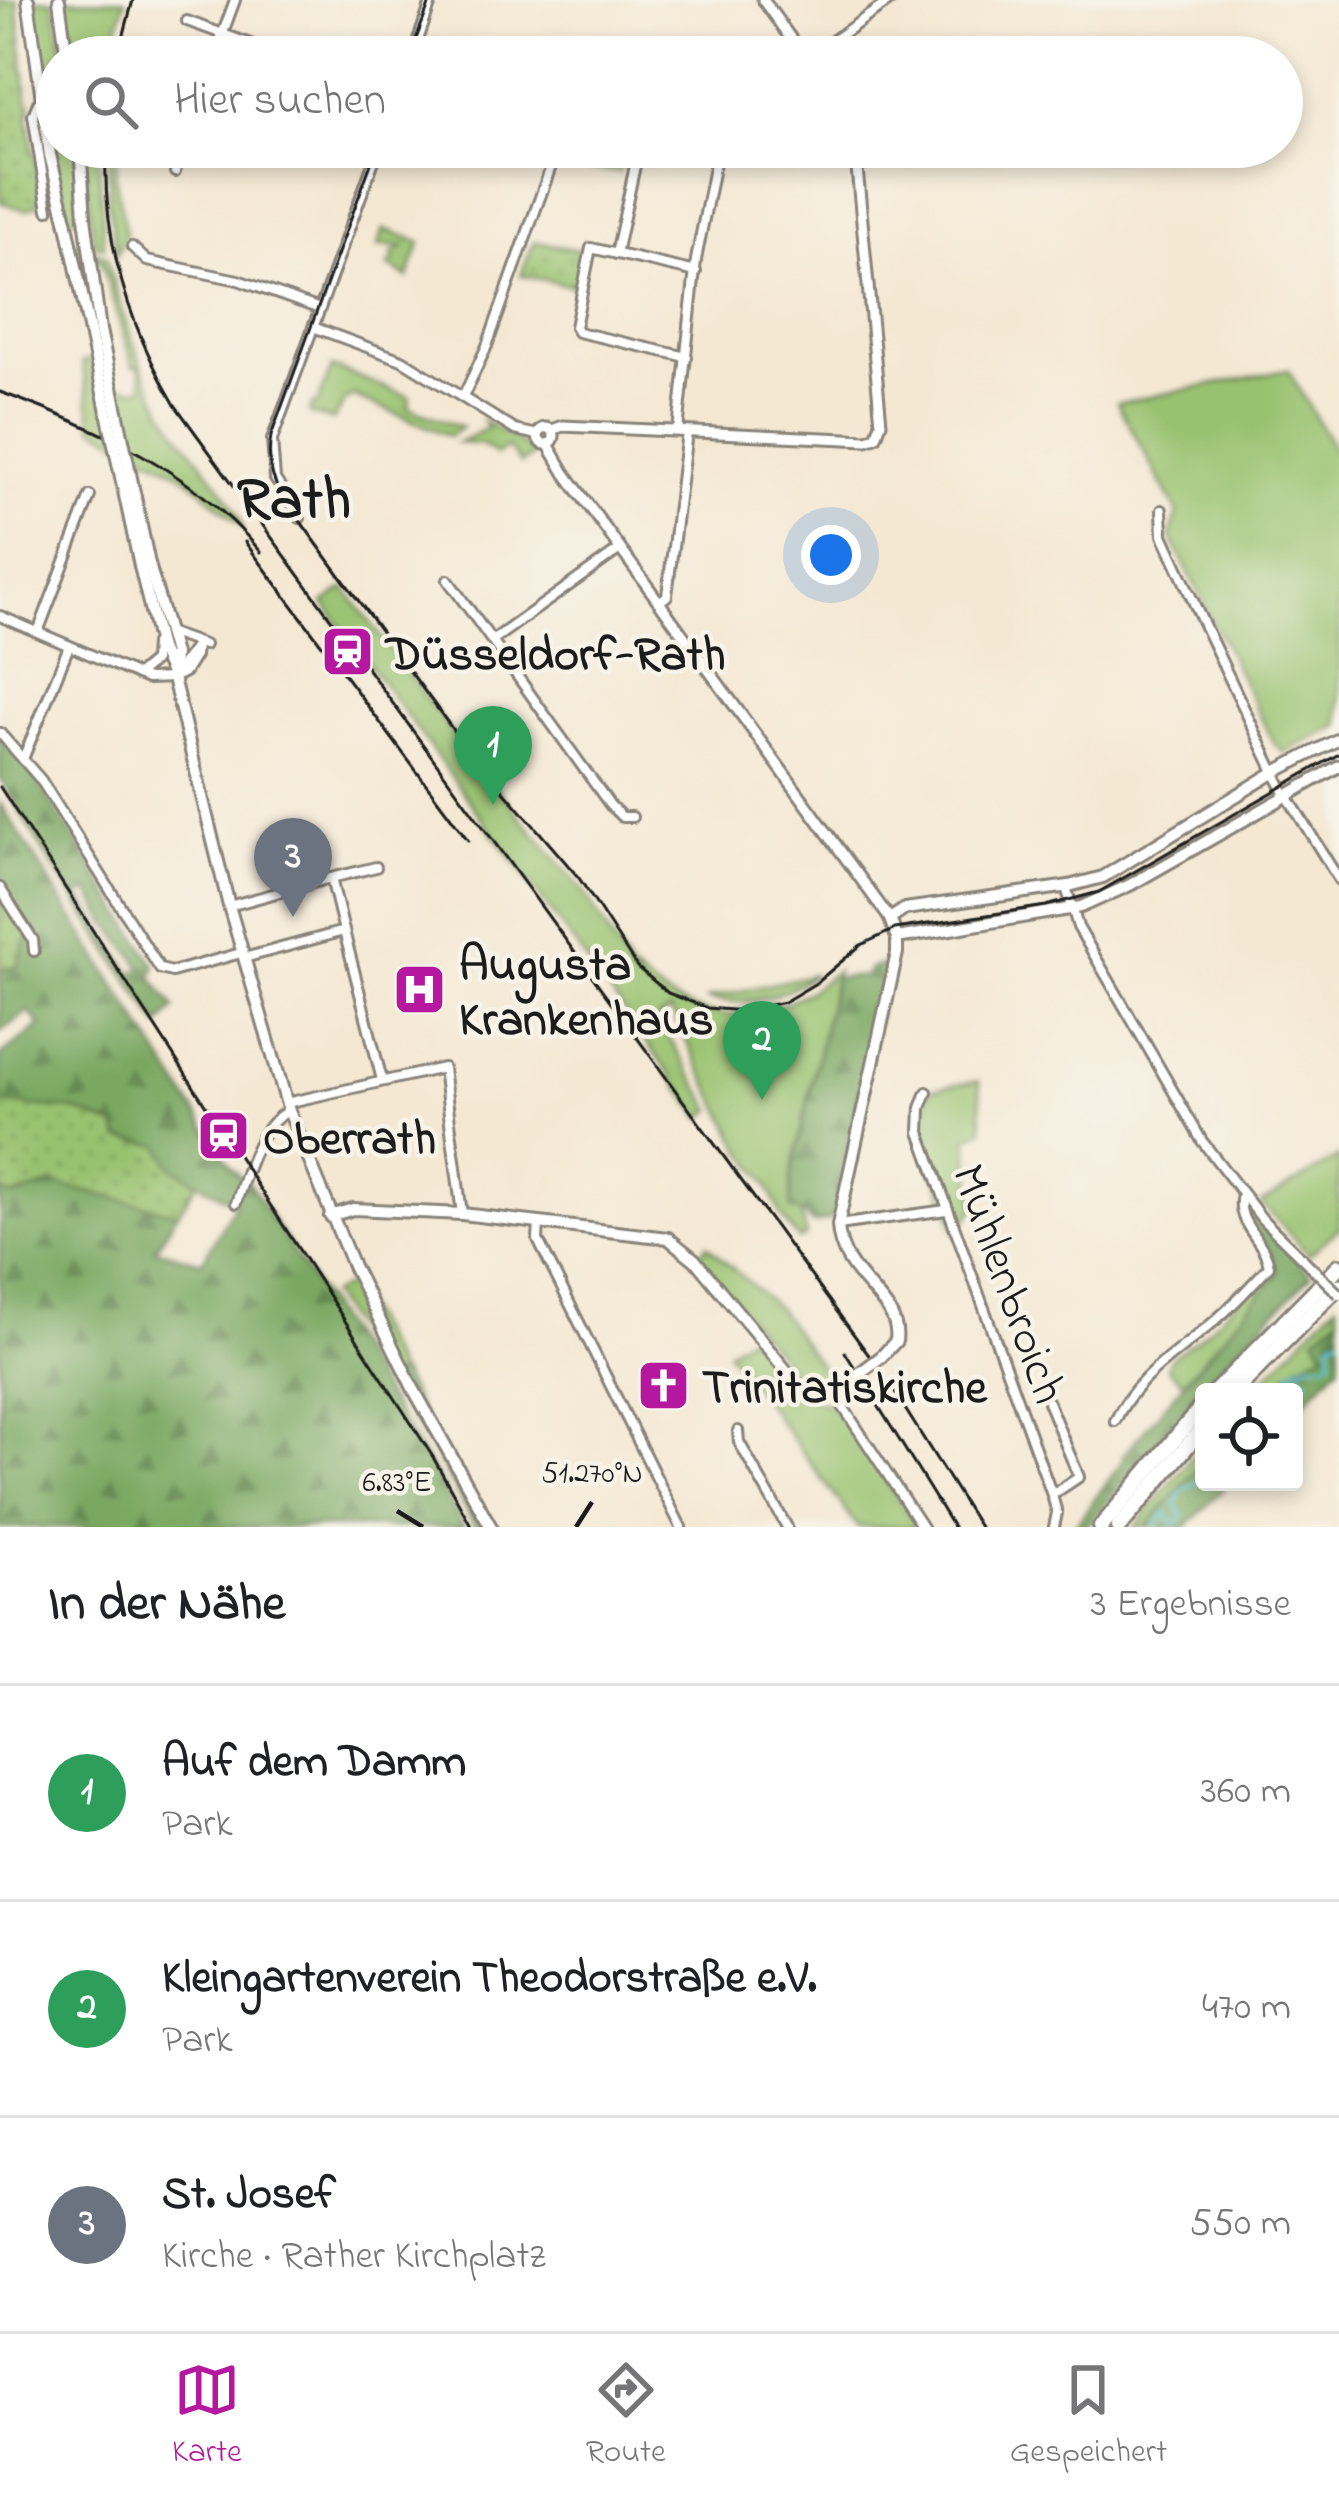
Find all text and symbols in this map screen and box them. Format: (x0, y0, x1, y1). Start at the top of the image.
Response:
search box (36, 36, 1303, 168)
icon: search (78, 69, 144, 135)
text: Hier suchen (174, 69, 386, 135)
district label: Rath (237, 459, 351, 546)
your location (801, 525, 861, 585)
place label: Düsseldorf-Rath (384, 622, 725, 692)
station icon: Düsseldorf-Rath (319, 624, 375, 680)
pin: 1 (454, 706, 532, 805)
pin: 3 (254, 818, 332, 917)
place label: Augusta Krankenhaus (459, 932, 713, 1057)
hospital icon: Augusta Krankenhaus (392, 962, 448, 1018)
pin: 2 (723, 1001, 801, 1100)
place label: Oberrath (263, 1106, 436, 1176)
station icon: Oberrath (196, 1108, 252, 1164)
street label: Mühlenbroich (931, 1155, 1082, 1414)
place label: Trinitatiskirche (702, 1355, 988, 1425)
church icon: Trinitatiskirche (635, 1357, 691, 1413)
map controls (1195, 1383, 1303, 1491)
button: locate (1195, 1383, 1303, 1491)
text: 51.270°N (541, 1453, 643, 1497)
text: 6.83°E (362, 1462, 432, 1506)
text: In der Nähe (48, 1568, 285, 1643)
text: 3 Ergebnisse (1090, 1577, 1291, 1634)
text: Auf dem Damm (162, 1731, 466, 1797)
text: 1 (81, 1764, 93, 1821)
text: 360 m (1201, 1764, 1291, 1821)
text: Park (162, 1797, 232, 1854)
text: Kleingartenverein Theodorstraße e.V. (162, 1947, 817, 2013)
text: 2 (77, 1980, 97, 2037)
text: 470 m (1202, 1980, 1291, 2037)
text: Park (162, 2013, 232, 2070)
text: St. Josef (162, 2163, 336, 2229)
text: 3 (79, 2196, 95, 2253)
text: 550 m (1190, 2196, 1291, 2253)
text: Kirche · Rather Kirchplatz (162, 2229, 546, 2286)
tab: Karte (172, 2357, 242, 2477)
tab: Route (586, 2357, 666, 2477)
tab: Gespeichert (1010, 2357, 1167, 2477)

